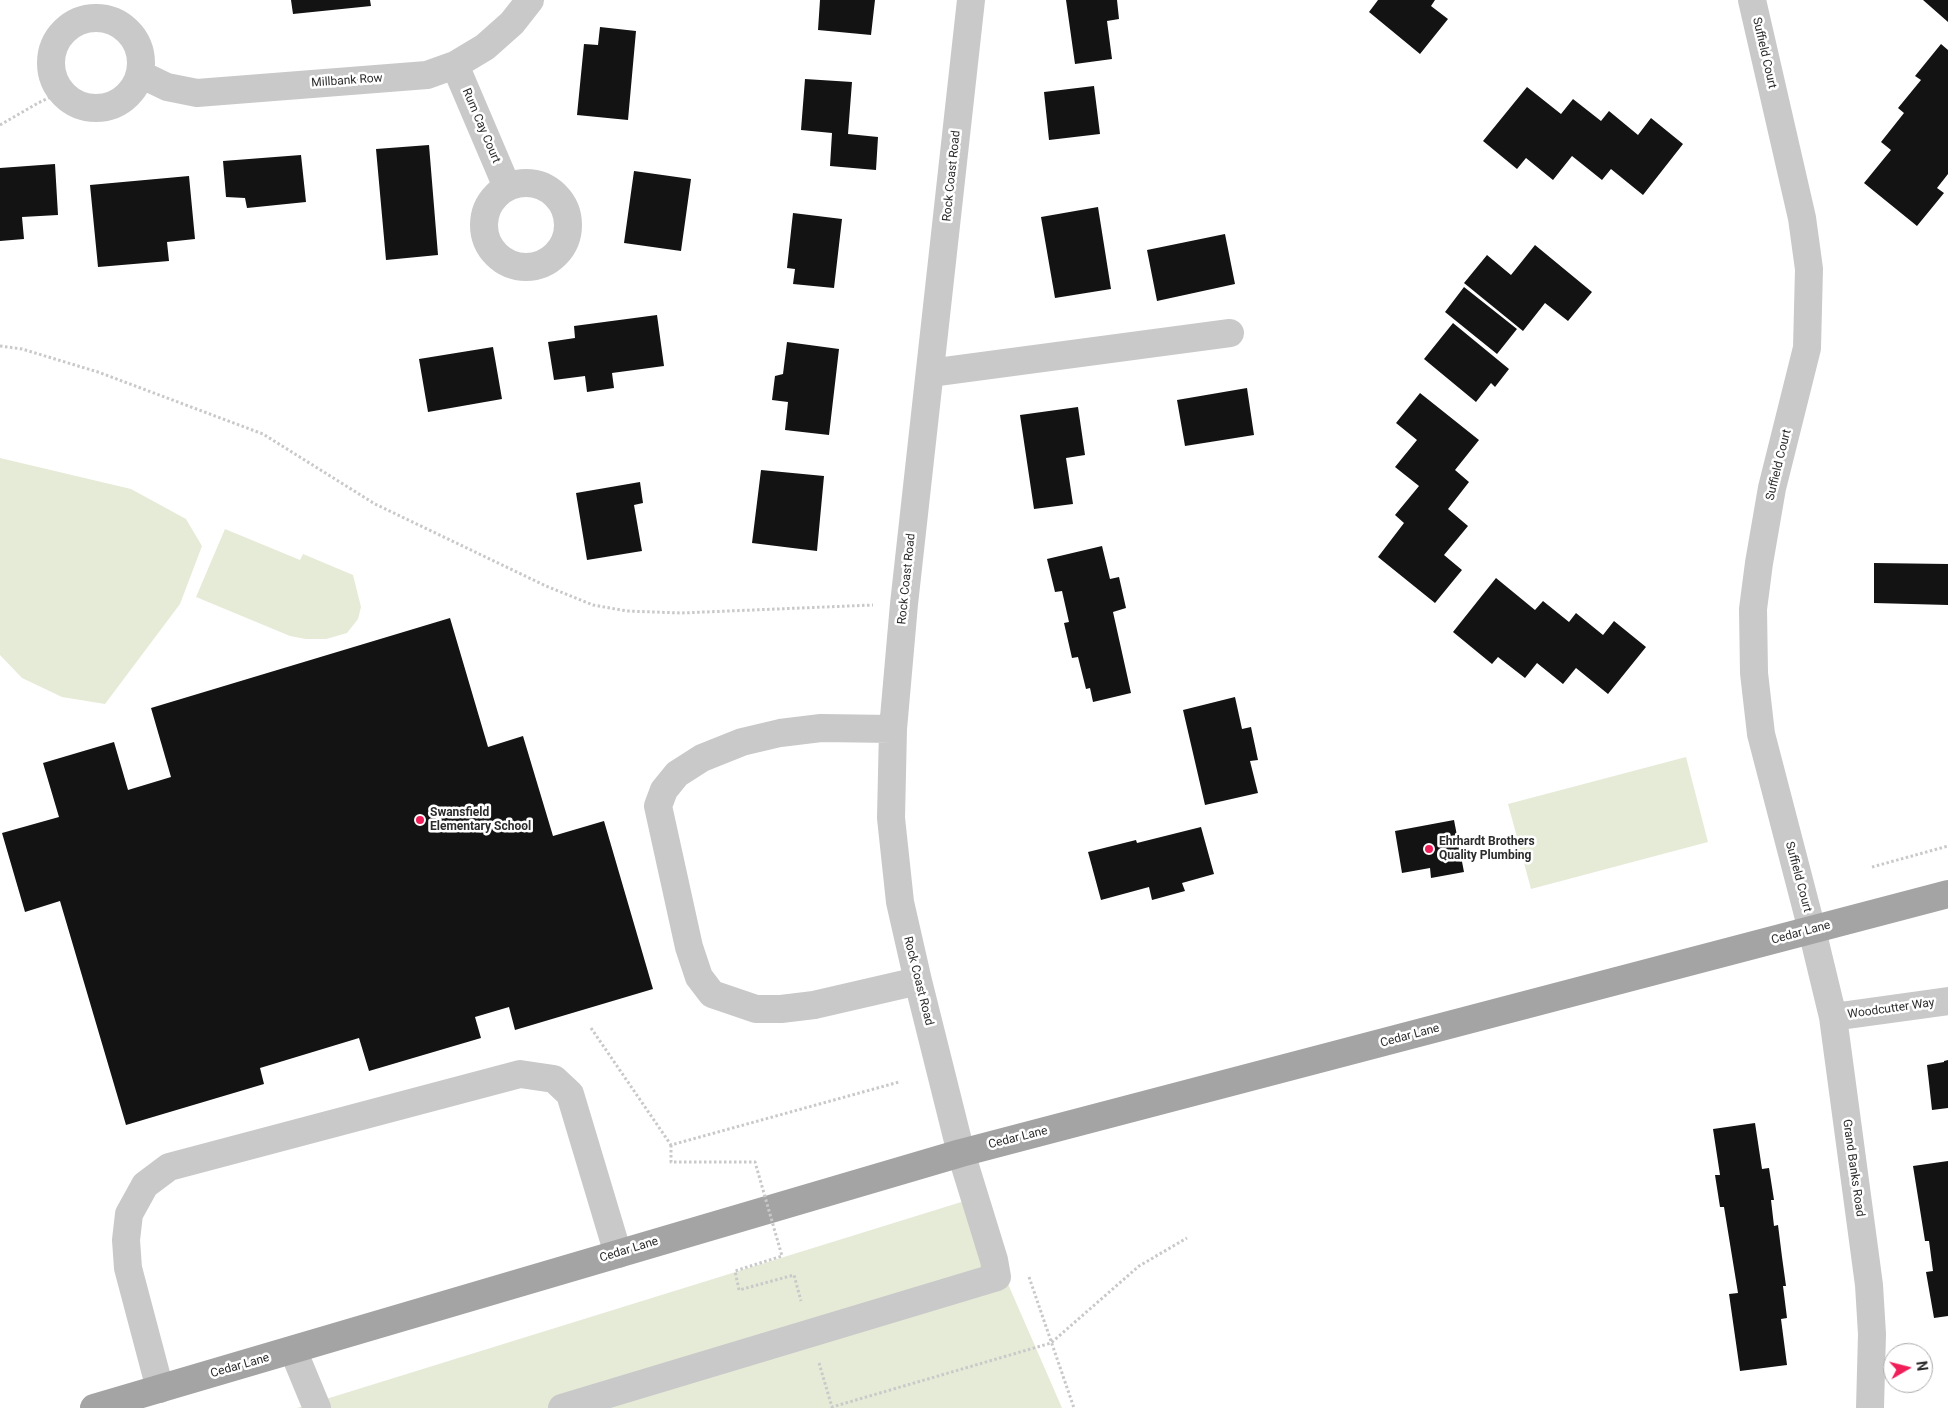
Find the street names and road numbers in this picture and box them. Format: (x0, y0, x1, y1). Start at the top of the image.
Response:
street label: Suffield Court (1749, 16, 1779, 90)
street label: Millbank Row (311, 71, 383, 91)
street label: Rum Cay Court (459, 86, 503, 166)
street label: Rock Coast Road (940, 130, 964, 222)
street label: Suffield Court (1763, 428, 1795, 502)
street label: Rock Coast Road (895, 533, 919, 625)
street label: Suffield Court (1782, 840, 1814, 914)
street label: Cedar Lane (1770, 918, 1832, 948)
street label: Rock Coast Road (900, 935, 936, 1027)
street label: Woodcutter Way (1847, 996, 1935, 1022)
street label: Cedar Lane (1379, 1021, 1441, 1051)
street label: Grand Banks Road (1839, 1118, 1867, 1218)
street label: Cedar Lane (987, 1124, 1049, 1152)
street label: Cedar Lane (598, 1234, 660, 1266)
street label: Cedar Lane (209, 1351, 271, 1381)

